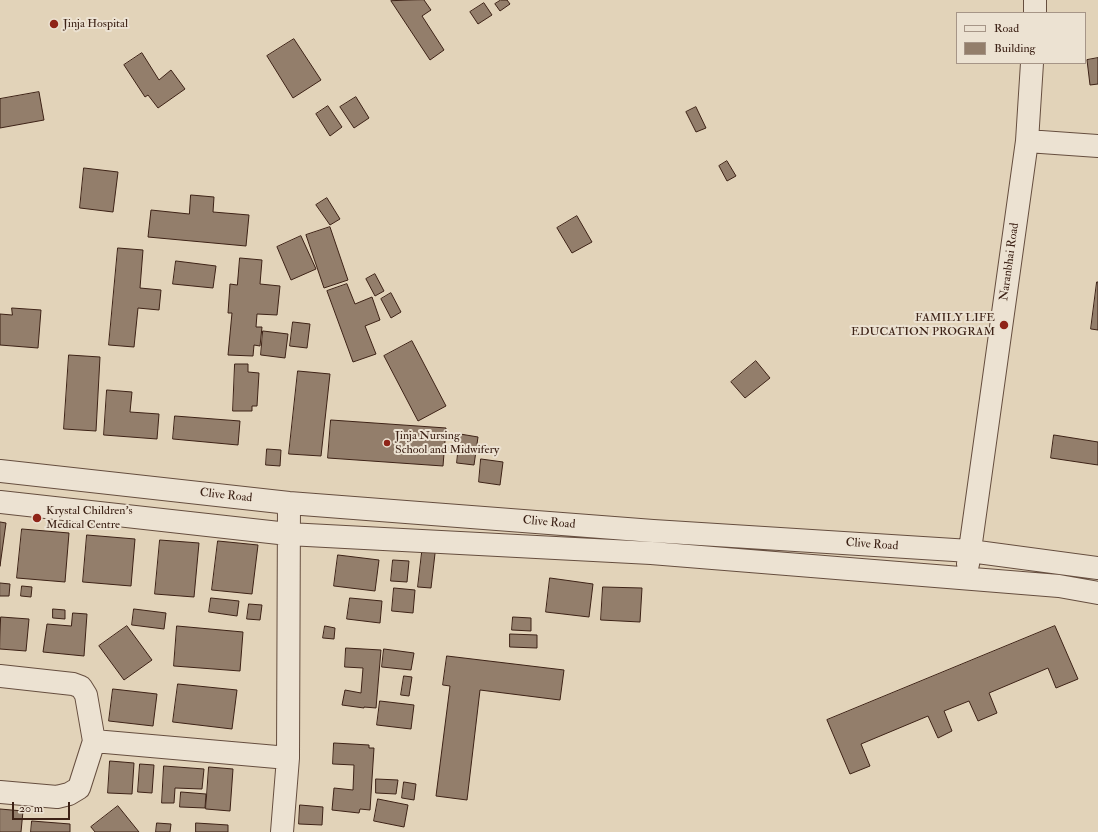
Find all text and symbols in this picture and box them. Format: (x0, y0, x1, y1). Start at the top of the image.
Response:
legend (956, 12, 1086, 64)
place label: Jinja Hospital (63, 17, 128, 31)
marker: Jinja Hospital (48, 18, 60, 30)
text: Road (994, 21, 1019, 36)
text: Building (994, 41, 1035, 56)
street label: Naranbhai Road (997, 222, 1023, 302)
place label: FAMILY LIFE EDUCATION PROGRAM (851, 311, 995, 339)
marker: FAMILY LIFE EDUCATION PROGRAM (998, 319, 1010, 331)
place label: Jinja Nursing School and Midwifery (395, 429, 499, 457)
marker: Jinja Nursing School and Midwifery (382, 438, 392, 448)
street label: Clive Road (199, 486, 253, 506)
place label: Krystal Children's Medical Centre (46, 504, 132, 532)
marker: Krystal Children's Medical Centre (31, 512, 43, 524)
street label: Clive Road (522, 514, 576, 532)
street label: Clive Road (845, 536, 899, 554)
scale bar (14, 794, 72, 820)
text: 20 m (19, 801, 43, 816)

